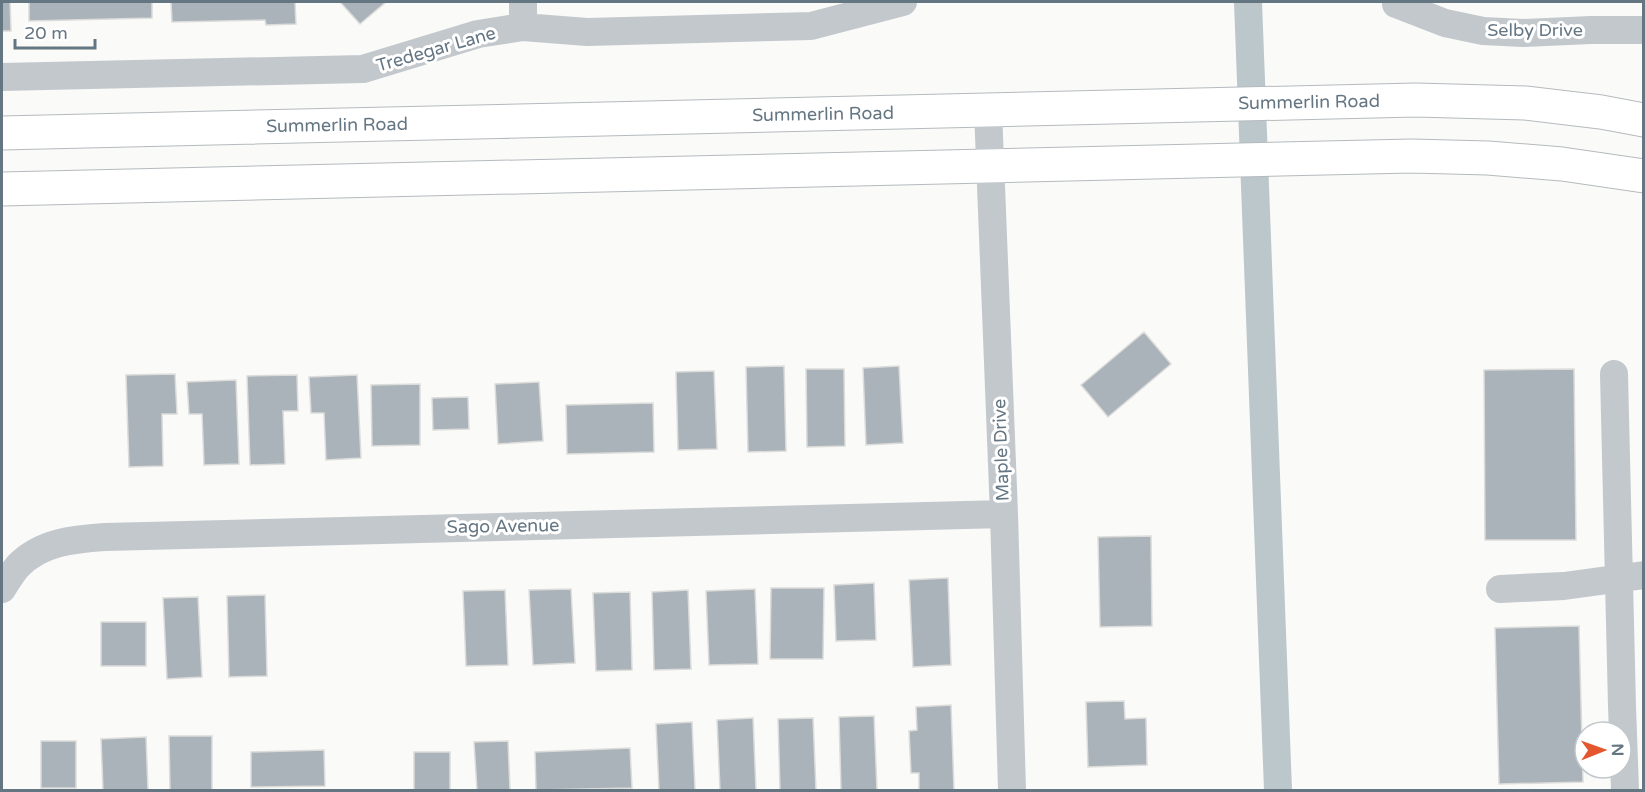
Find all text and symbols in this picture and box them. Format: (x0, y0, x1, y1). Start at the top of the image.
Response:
scale bar (15, 12, 94, 50)
street label: Selby Drive (1487, 19, 1583, 41)
street label: Tredegar Lane (374, 21, 498, 77)
text: 20 m (24, 22, 68, 44)
street label: Summerlin Road (1238, 90, 1380, 114)
street label: Summerlin Road (752, 102, 894, 126)
street label: Summerlin Road (266, 113, 408, 137)
street label: Maple Drive (988, 398, 1014, 502)
street label: Sago Avenue (447, 514, 559, 538)
north arrow (1573, 720, 1633, 780)
text: N (1607, 743, 1627, 756)

